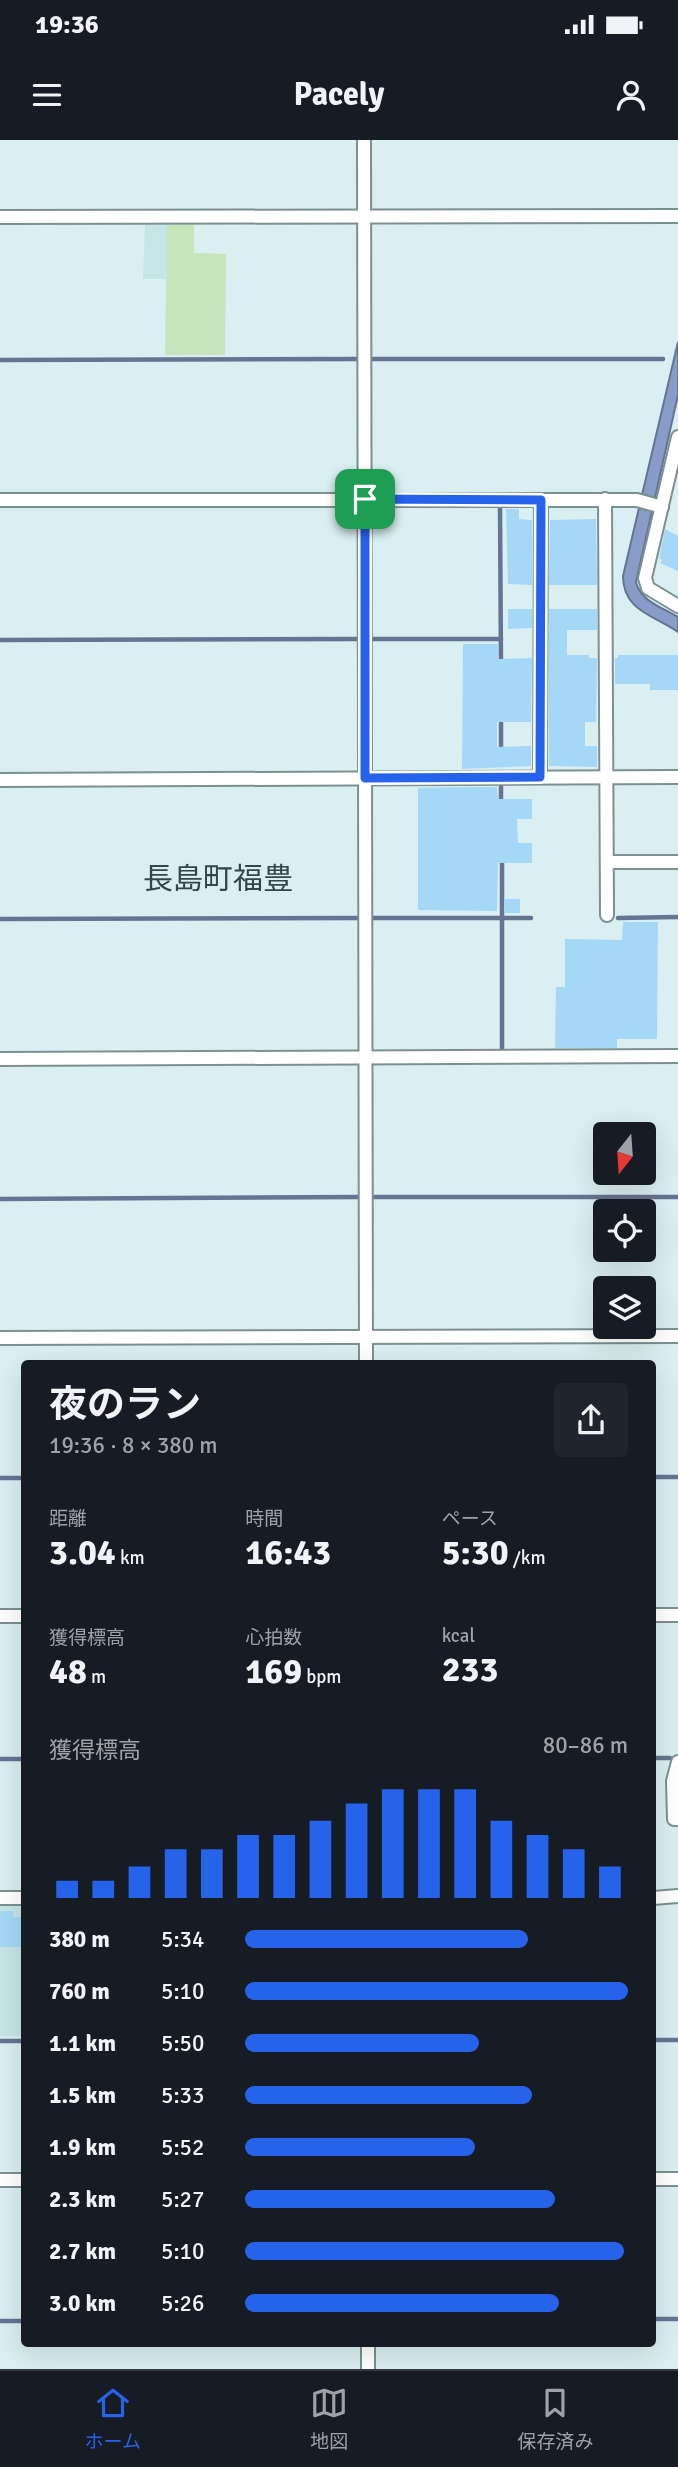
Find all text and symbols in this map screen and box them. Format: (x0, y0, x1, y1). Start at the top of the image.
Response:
text: 19:36 (35, 9, 99, 41)
text: Pacely (294, 75, 384, 114)
icon: menu (28, 76, 66, 114)
icon: person (612, 76, 650, 114)
pin (335, 469, 395, 529)
icon: arrive (346, 480, 384, 518)
district label: 長島町福豊 (143, 861, 293, 898)
north arrow (593, 1122, 656, 1185)
map controls (593, 1122, 656, 1339)
button: locate (593, 1199, 656, 1262)
button: layers (593, 1276, 656, 1339)
text: 夜のラン (49, 1381, 201, 1428)
button: share (554, 1383, 628, 1457)
text: 19:36 · 8 × 380 m (49, 1431, 218, 1460)
text: 距離 (49, 1507, 87, 1531)
text: 時間 (245, 1507, 283, 1531)
text: ペース (442, 1507, 498, 1531)
text: 3.04 (49, 1531, 116, 1574)
text: 16:43 (245, 1531, 331, 1574)
text: 5:30 (442, 1531, 509, 1574)
text: km (116, 1546, 145, 1570)
text: /km (509, 1546, 546, 1570)
text: kcal (442, 1624, 475, 1648)
text: 獲得標高 (49, 1626, 125, 1650)
text: 心拍数 (245, 1626, 302, 1650)
text: 233 (442, 1648, 498, 1691)
text: 48 (49, 1650, 87, 1693)
text: 169 (245, 1650, 302, 1693)
text: m (87, 1665, 106, 1689)
text: bpm (302, 1665, 341, 1689)
text: 80–86 m (543, 1731, 628, 1760)
text: 獲得標高 (49, 1736, 141, 1765)
text: 380 m (49, 1925, 110, 1954)
text: 5:34 (161, 1925, 204, 1954)
text: 760 m (49, 1977, 110, 2006)
text: 5:10 (161, 1977, 204, 2006)
text: 1.1 km (49, 2029, 116, 2058)
text: 5:50 (161, 2029, 204, 2058)
text: 1.5 km (49, 2081, 116, 2110)
text: 5:33 (161, 2081, 204, 2110)
text: 1.9 km (49, 2133, 116, 2162)
text: 5:52 (161, 2133, 204, 2162)
text: 2.3 km (49, 2185, 116, 2214)
text: 5:27 (161, 2185, 204, 2214)
text: 2.7 km (49, 2237, 116, 2266)
text: 5:10 (161, 2237, 204, 2266)
text: 3.0 km (49, 2289, 116, 2318)
text: 5:26 (161, 2289, 204, 2318)
tab: ホーム (85, 2384, 141, 2454)
tab: 地図 (310, 2384, 348, 2454)
tab: 保存済み (517, 2384, 593, 2454)

